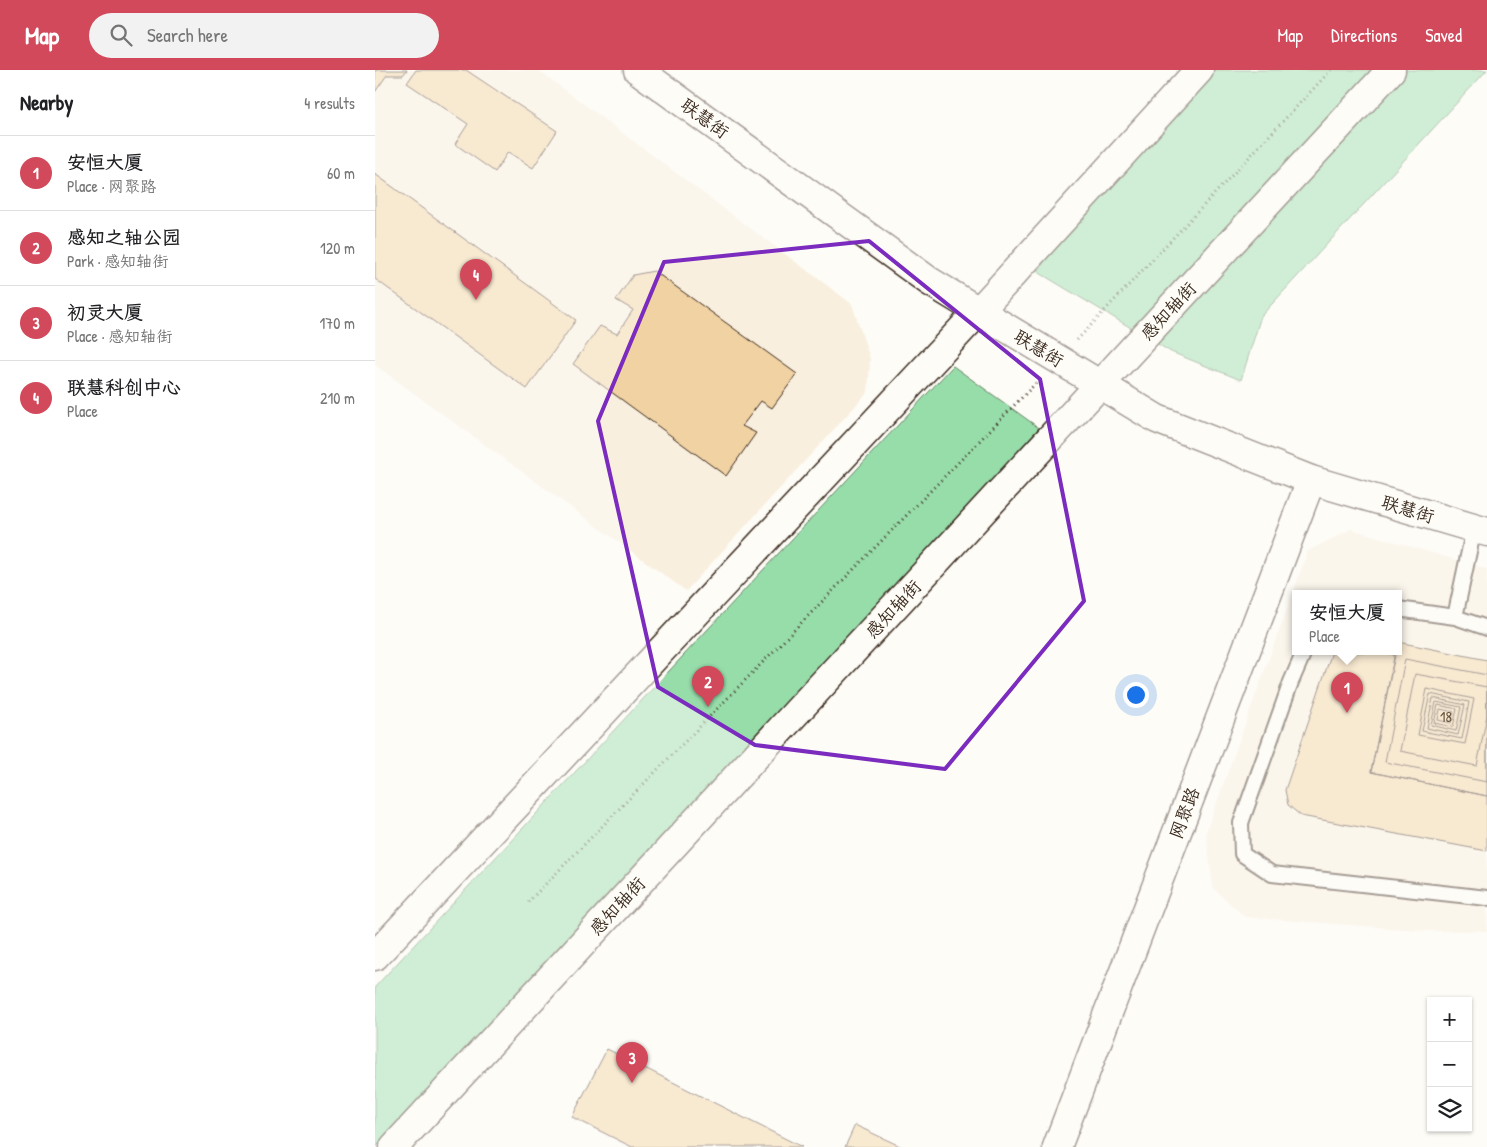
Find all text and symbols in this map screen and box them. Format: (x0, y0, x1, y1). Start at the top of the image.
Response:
search box (89, 13, 439, 58)
text: Map (25, 19, 59, 51)
icon: search (107, 21, 135, 49)
text: Search here (147, 22, 228, 48)
text: Map (1278, 23, 1303, 48)
text: Directions (1331, 23, 1397, 48)
text: Saved (1425, 23, 1462, 48)
text: Nearby (20, 88, 73, 117)
text: 4 results (304, 92, 355, 114)
street label: 联慧街 (676, 92, 734, 144)
text: 安恒大厦 (67, 149, 143, 175)
text: 1 (33, 162, 39, 184)
text: 60 m (327, 162, 355, 184)
text: Place · 网聚路 (67, 175, 156, 197)
text: 感知之轴公园 (67, 224, 181, 250)
text: 2 (32, 237, 40, 259)
text: 120 m (320, 237, 355, 259)
text: Park · 感知轴街 (67, 250, 168, 272)
pin: 4 (460, 259, 492, 300)
street label: 感知轴街 (1134, 276, 1202, 346)
text: 初灵大厦 (67, 299, 143, 325)
text: 3 (32, 312, 40, 334)
text: 170 m (320, 312, 355, 334)
street label: 联慧街 (1009, 323, 1069, 373)
text: Place · 感知轴街 (67, 325, 172, 347)
text: 联慧科创中心 (67, 374, 181, 400)
text: 4 (33, 387, 39, 409)
text: 210 m (320, 387, 355, 409)
text: Place (67, 400, 98, 422)
street label: 联慧街 (1379, 489, 1437, 529)
street label: 感知轴街 (859, 574, 927, 644)
popup (1292, 590, 1402, 655)
text: 安恒大厦 (1309, 599, 1385, 625)
text: Place (1309, 625, 1340, 647)
pin: 2 (692, 666, 724, 707)
pin: 1 (1331, 672, 1363, 713)
your location (1123, 682, 1149, 708)
house number: 18 (1440, 706, 1452, 727)
street label: 网聚路 (1163, 783, 1205, 843)
street label: 感知轴街 (583, 871, 651, 941)
map controls (1427, 997, 1472, 1132)
button: + (1427, 997, 1472, 1042)
pin: 3 (616, 1042, 648, 1083)
button: − (1427, 1042, 1472, 1087)
button: layers (1427, 1087, 1472, 1132)

